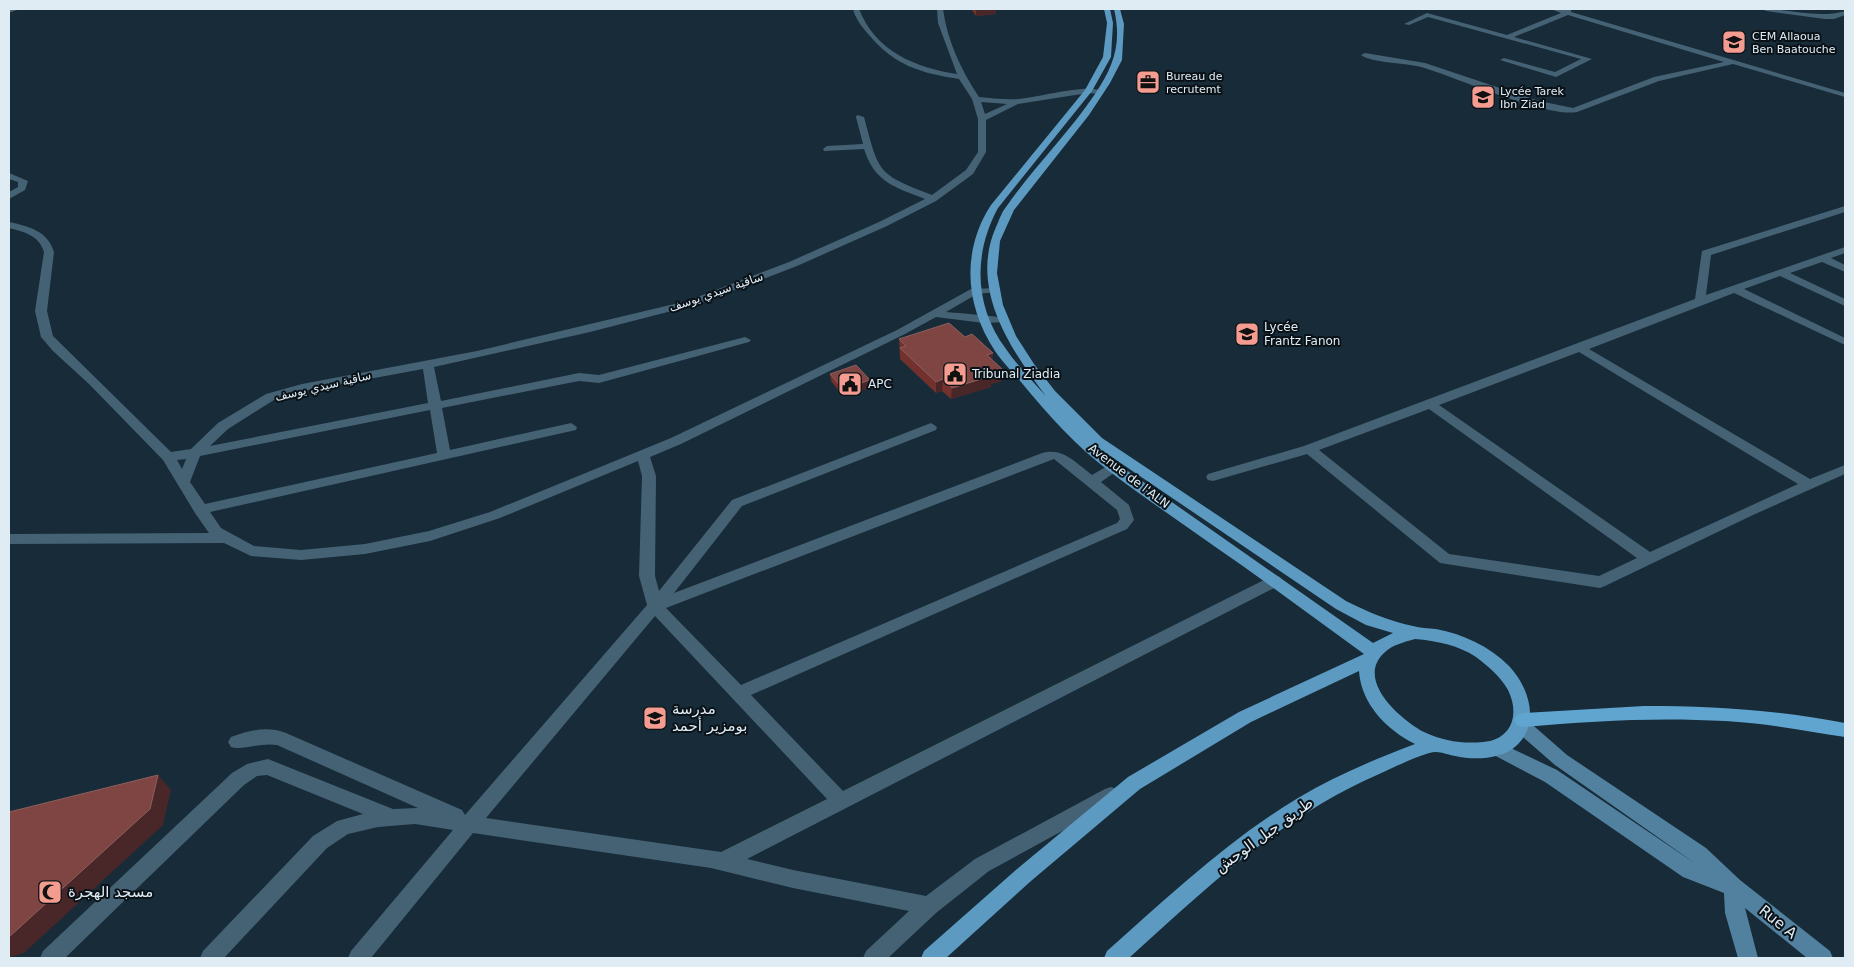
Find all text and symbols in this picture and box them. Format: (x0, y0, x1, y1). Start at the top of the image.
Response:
school or university icon: CEM Allaoua Ben Baatouche (1721, 29, 1747, 55)
place label: CEM Allaoua Ben Baatouche (1752, 30, 1836, 56)
office icon: Bureau de recrutemt (1135, 69, 1161, 95)
place label: Bureau de recrutemt (1166, 70, 1223, 96)
school or university icon: Lycée Tarek Ibn Ziad (1470, 84, 1496, 110)
place label: Lycée Tarek Ibn Ziad (1500, 85, 1564, 111)
street label: ساقية سيدي يوسف (667, 269, 765, 316)
place label: Lycée Frantz Fanon (1264, 320, 1340, 348)
school or university icon: Lycée Frantz Fanon (1234, 321, 1260, 347)
public building icon: Tribunal Ziadia (942, 361, 968, 387)
place label: Tribunal Ziadia (971, 367, 1060, 381)
street label: ساقية سيدي يوسف (273, 368, 373, 405)
public building icon: APC (837, 371, 863, 397)
place label: APC (868, 377, 892, 391)
street label: Avenue de l'ALN (1086, 441, 1172, 511)
place label: مدرسة بومزير أحمد (672, 700, 747, 735)
school or university icon: مدرسة بومزير أحمد (642, 705, 668, 731)
street label: طريق جبل الوحش (1212, 793, 1316, 877)
mosque icon: مسجد الهجرة (37, 879, 63, 905)
place label: مسجد الهجرة (68, 883, 153, 901)
street label: Rue A (1755, 901, 1801, 943)

